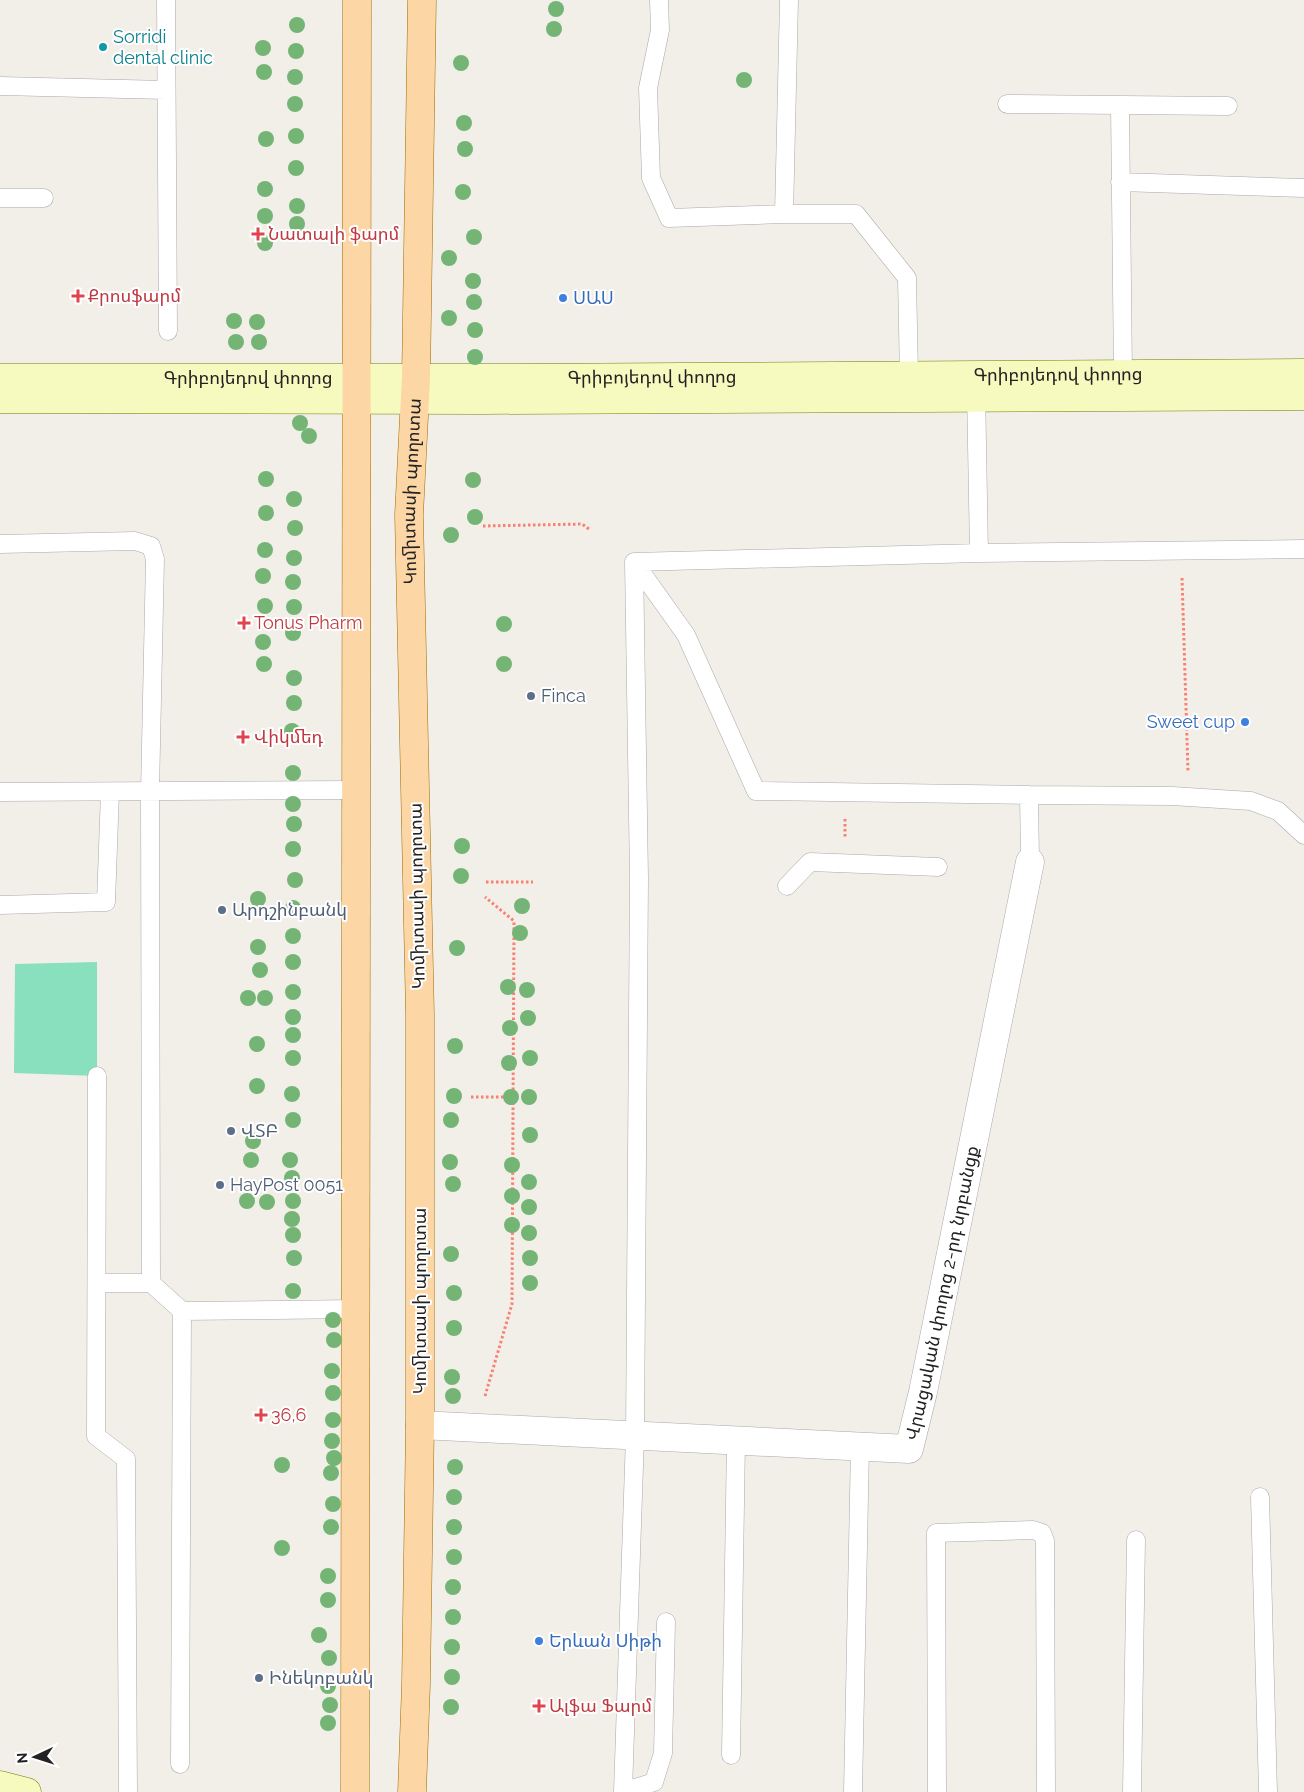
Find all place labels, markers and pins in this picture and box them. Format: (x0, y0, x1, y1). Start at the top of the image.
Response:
place label: Sorridi dental clinic (113, 26, 213, 68)
marker: Sorridi dental clinic (97, 41, 109, 53)
place label: Նատալի ֆարմ (268, 223, 400, 244)
marker: Նատալի ֆարմ (252, 228, 264, 240)
place label: Քրոսֆարմ (88, 285, 181, 306)
place label: ՍԱՍ (573, 287, 614, 308)
marker: Քրոսֆարմ (72, 290, 84, 302)
marker: ՍԱՍ (557, 292, 569, 304)
place label: Tonus Pharm (254, 612, 363, 633)
marker: Tonus Pharm (238, 617, 250, 629)
place label: Finca (541, 685, 586, 706)
marker: Finca (525, 690, 537, 702)
place label: Sweet cup (1147, 711, 1235, 732)
marker: Sweet cup (1239, 716, 1251, 728)
place label: Վիկմեդ (254, 726, 324, 747)
marker: Վիկմեդ (236, 730, 250, 744)
place label: Արդշինբանկ (232, 899, 347, 920)
marker: Արդշինբանկ (216, 904, 228, 916)
place label: ՎՏԲ (241, 1120, 278, 1141)
marker: ՎՏԲ (225, 1125, 237, 1137)
place label: HayPost 0051 (230, 1174, 343, 1195)
marker: HayPost 0051 (214, 1179, 226, 1191)
place label: 36,6 (271, 1404, 307, 1425)
marker: 36,6 (255, 1409, 267, 1421)
place label: Երևան Սիթի (549, 1630, 662, 1651)
marker: Երևան Սիթի (533, 1635, 545, 1647)
place label: Ինեկոբանկ (269, 1667, 374, 1688)
marker: Ինեկոբանկ (253, 1672, 265, 1684)
place label: Ալֆա Ֆարմ (549, 1695, 652, 1716)
marker: Ալֆա Ֆարմ (533, 1700, 545, 1712)

